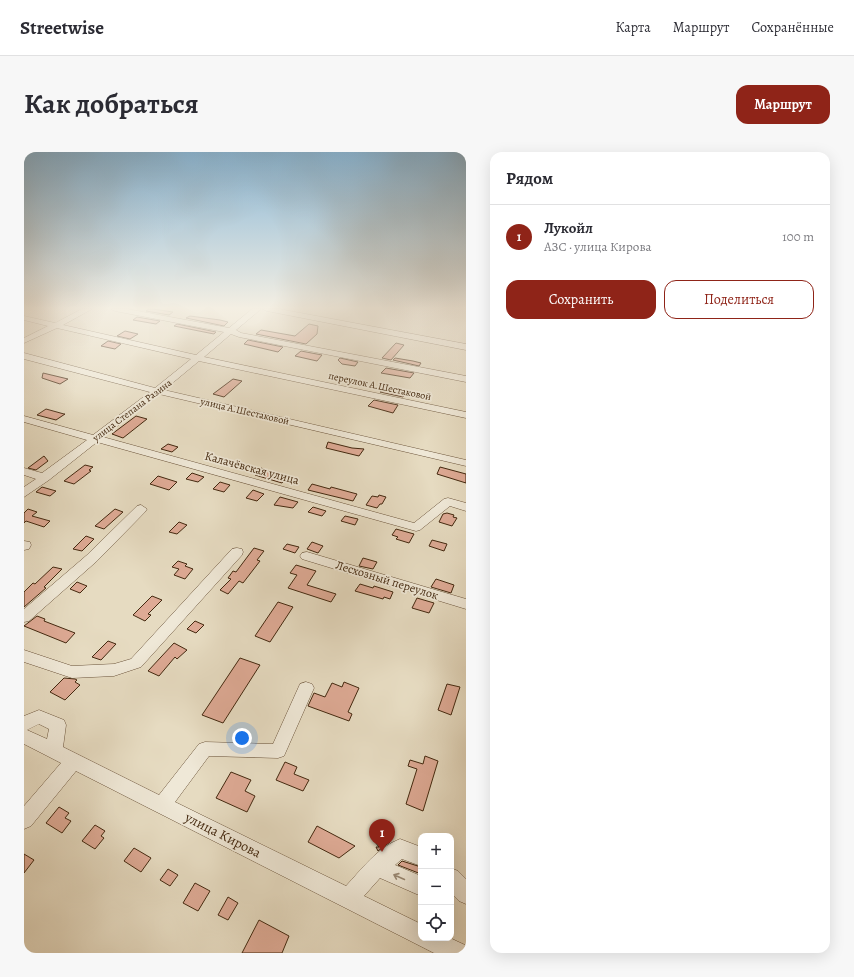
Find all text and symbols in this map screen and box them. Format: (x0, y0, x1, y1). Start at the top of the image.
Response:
text: Streetwise (20, 15, 104, 41)
text: Карта (616, 18, 651, 37)
text: Маршрут (673, 18, 729, 37)
text: Сохранённые (751, 18, 834, 37)
text: Как добраться (24, 85, 199, 123)
button: Маршрут (736, 85, 830, 124)
text: Рядом (506, 167, 553, 190)
text: Лукойл (544, 218, 593, 238)
text: 1 (517, 228, 521, 245)
text: 100 m (782, 228, 814, 245)
text: АЗС · улица Кирова (544, 238, 652, 255)
button: Сохранить (506, 280, 656, 319)
button: Поделиться (664, 280, 814, 319)
street label: переулок А.Шестаковой (327, 369, 433, 404)
street label: улица Степана Разина (89, 376, 175, 445)
street label: улица А.Шестаковой (198, 394, 291, 428)
street label: Калачёвская улица (203, 448, 301, 488)
street label: Лесхозный переулок (333, 557, 441, 603)
your location (232, 728, 252, 748)
street label: улица Кирова (181, 807, 265, 863)
pin: 1 (369, 819, 395, 852)
map controls (418, 833, 454, 941)
button: + (418, 833, 454, 869)
button: − (418, 869, 454, 905)
one-way arrow (393, 873, 405, 880)
button: locate (418, 905, 454, 941)

